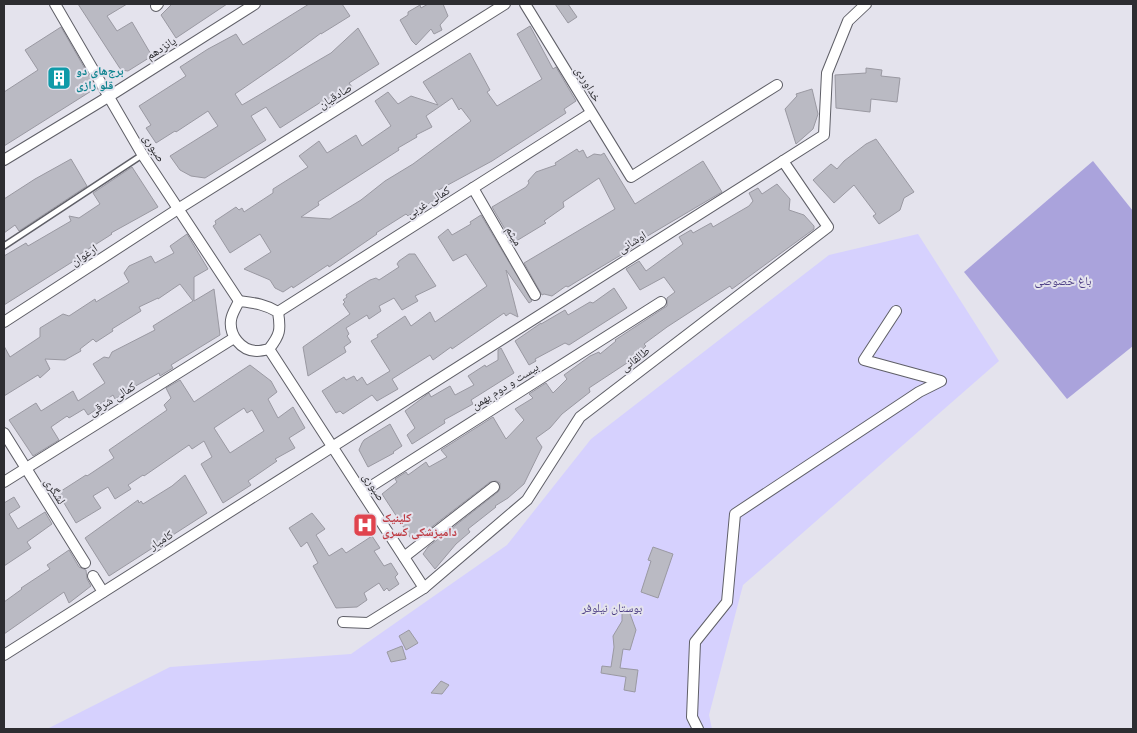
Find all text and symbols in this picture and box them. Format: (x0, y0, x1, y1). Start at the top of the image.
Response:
street label: پانزدهم (143, 32, 179, 63)
place label: برج‌های دو قلو رازی (76, 63, 124, 93)
street label: خداوردی (572, 63, 605, 105)
building icon: برج‌های دو قلو رازی (46, 65, 72, 91)
street label: صادقیان (315, 79, 354, 112)
street label: صبوری (140, 131, 169, 165)
street label: کمالی غربی (403, 182, 453, 221)
street label: میثم (502, 223, 526, 249)
street label: اوشانی (615, 227, 649, 256)
street label: ارغوان (67, 240, 100, 269)
park label: باغ خصوصی (1035, 273, 1091, 289)
street label: طالقانی (617, 343, 652, 374)
street label: بیست و دوم بهمن (468, 359, 542, 413)
street label: کمالی شرقی (85, 378, 138, 419)
street label: صبوری (359, 470, 389, 504)
street label: لشگری (42, 475, 69, 507)
place label: کلینیک دامپزشکی کسری (382, 510, 457, 540)
hospital icon: کلینیک دامپزشکی کسری (352, 512, 378, 538)
street label: کامیار (145, 526, 176, 553)
park label: بوستان نیلوفر (581, 600, 642, 615)

